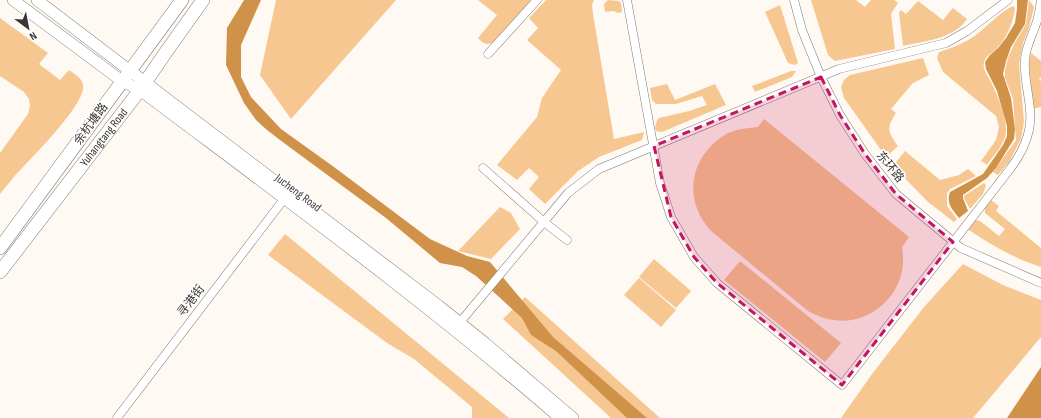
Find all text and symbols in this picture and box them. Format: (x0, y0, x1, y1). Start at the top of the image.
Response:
north arrow (8, 8, 48, 48)
text: N (27, 29, 39, 43)
street label: 余杭塘路 (71, 100, 111, 148)
street label: Yuhangtang Road (77, 105, 131, 169)
street label: 东环路 (873, 148, 907, 186)
street label: Jucheng Road (271, 170, 324, 215)
street label: 寻港街 (174, 282, 208, 320)

